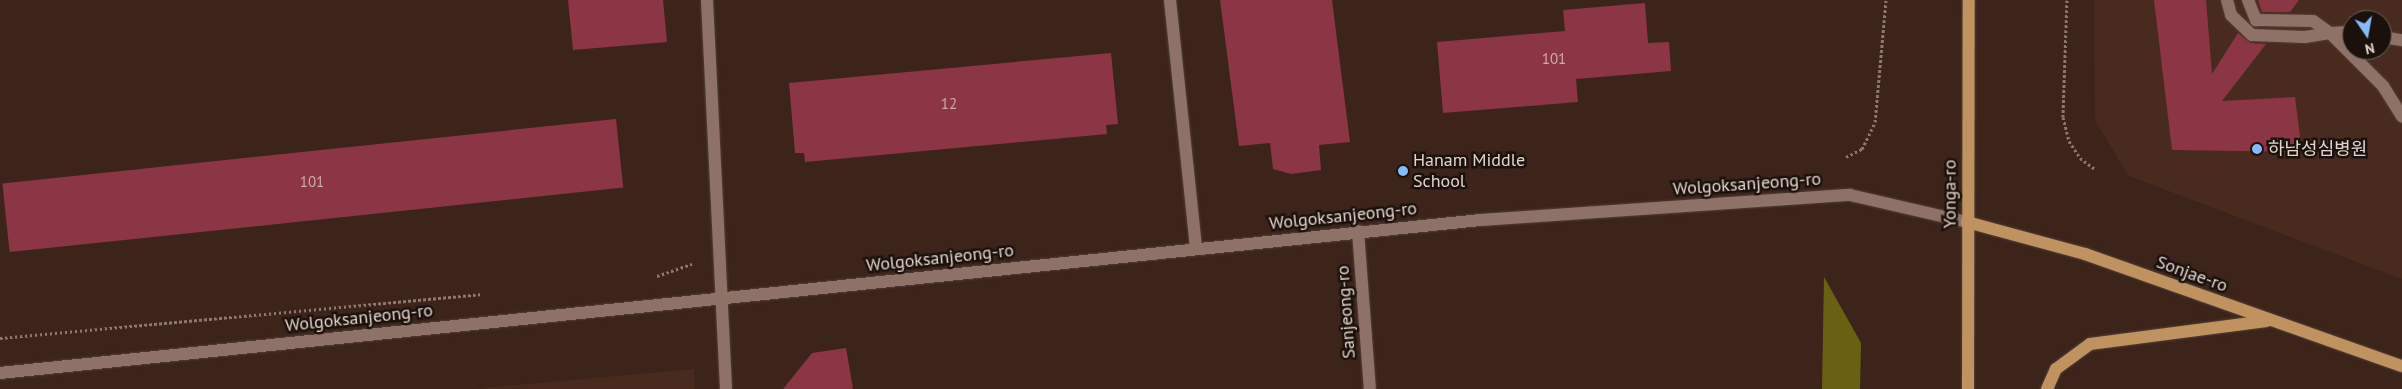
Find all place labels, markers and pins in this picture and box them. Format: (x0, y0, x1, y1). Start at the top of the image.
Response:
place label: 하남성심병원 (2268, 138, 2367, 160)
marker: 하남성심병원 (2250, 142, 2264, 156)
place label: Hanam Middle School (1413, 150, 1525, 192)
marker: Hanam Middle School (1397, 165, 1409, 177)

